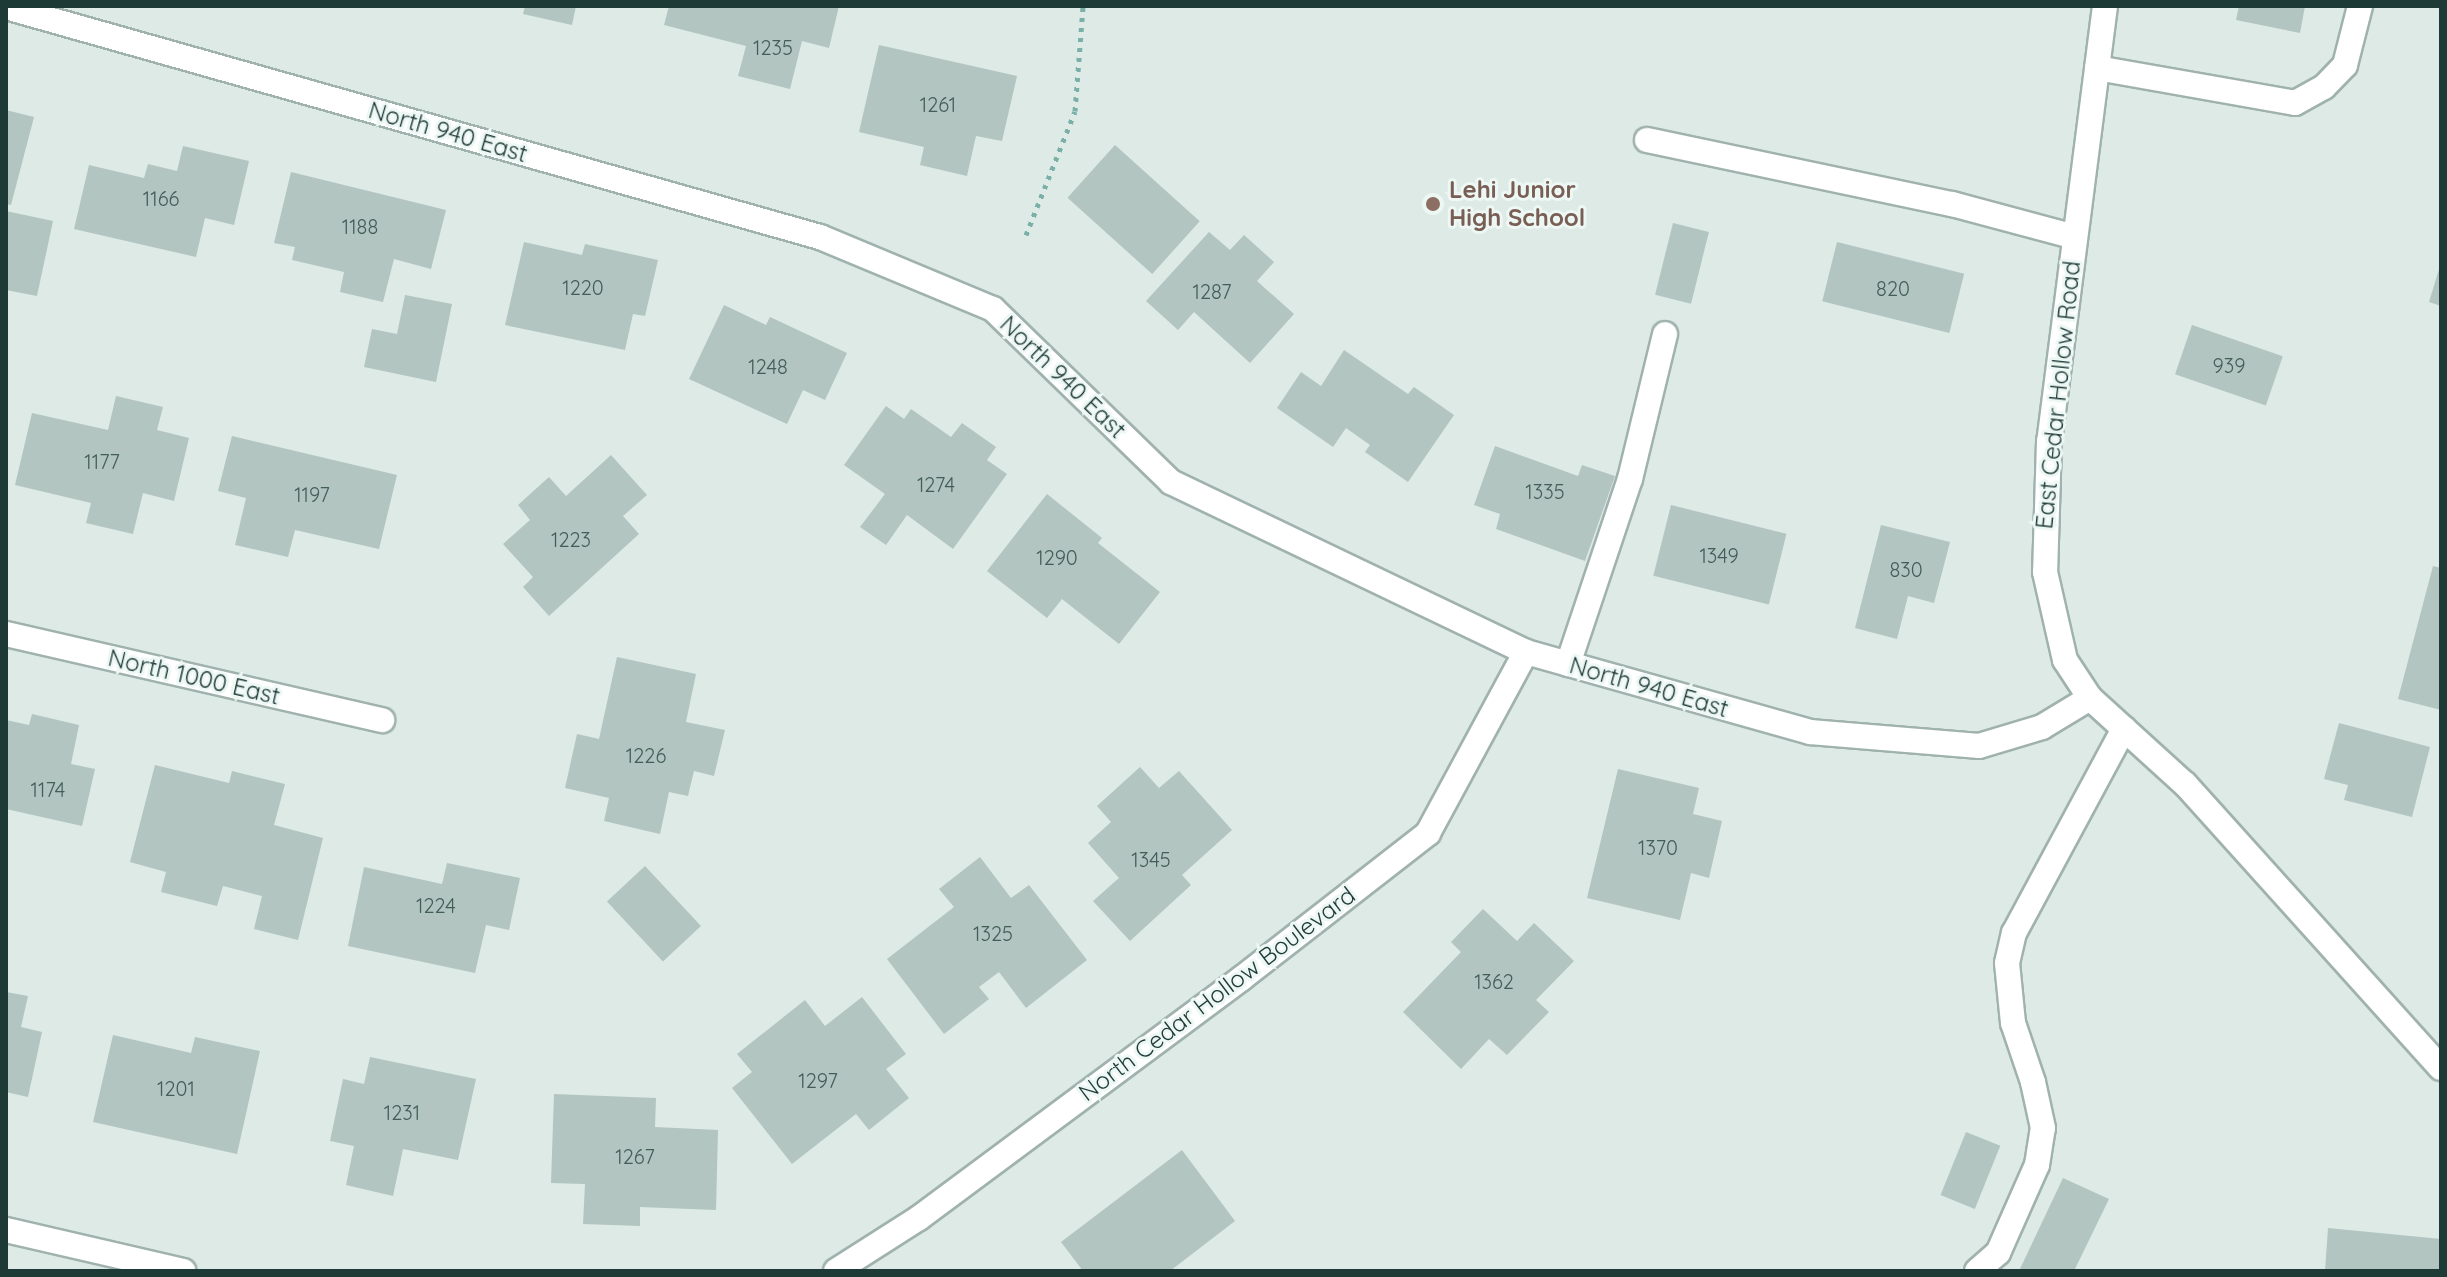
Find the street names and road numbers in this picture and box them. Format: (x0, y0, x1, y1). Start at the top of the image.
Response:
street label: North 940 East (365, 96, 531, 168)
street label: East Cedar Hollow Road (2030, 260, 2086, 530)
street label: North 940 East (994, 310, 1132, 444)
street label: North 1000 East (105, 643, 283, 711)
street label: North 940 East (1566, 651, 1732, 723)
street label: North Cedar Hollow Boulevard (1073, 881, 1361, 1107)

